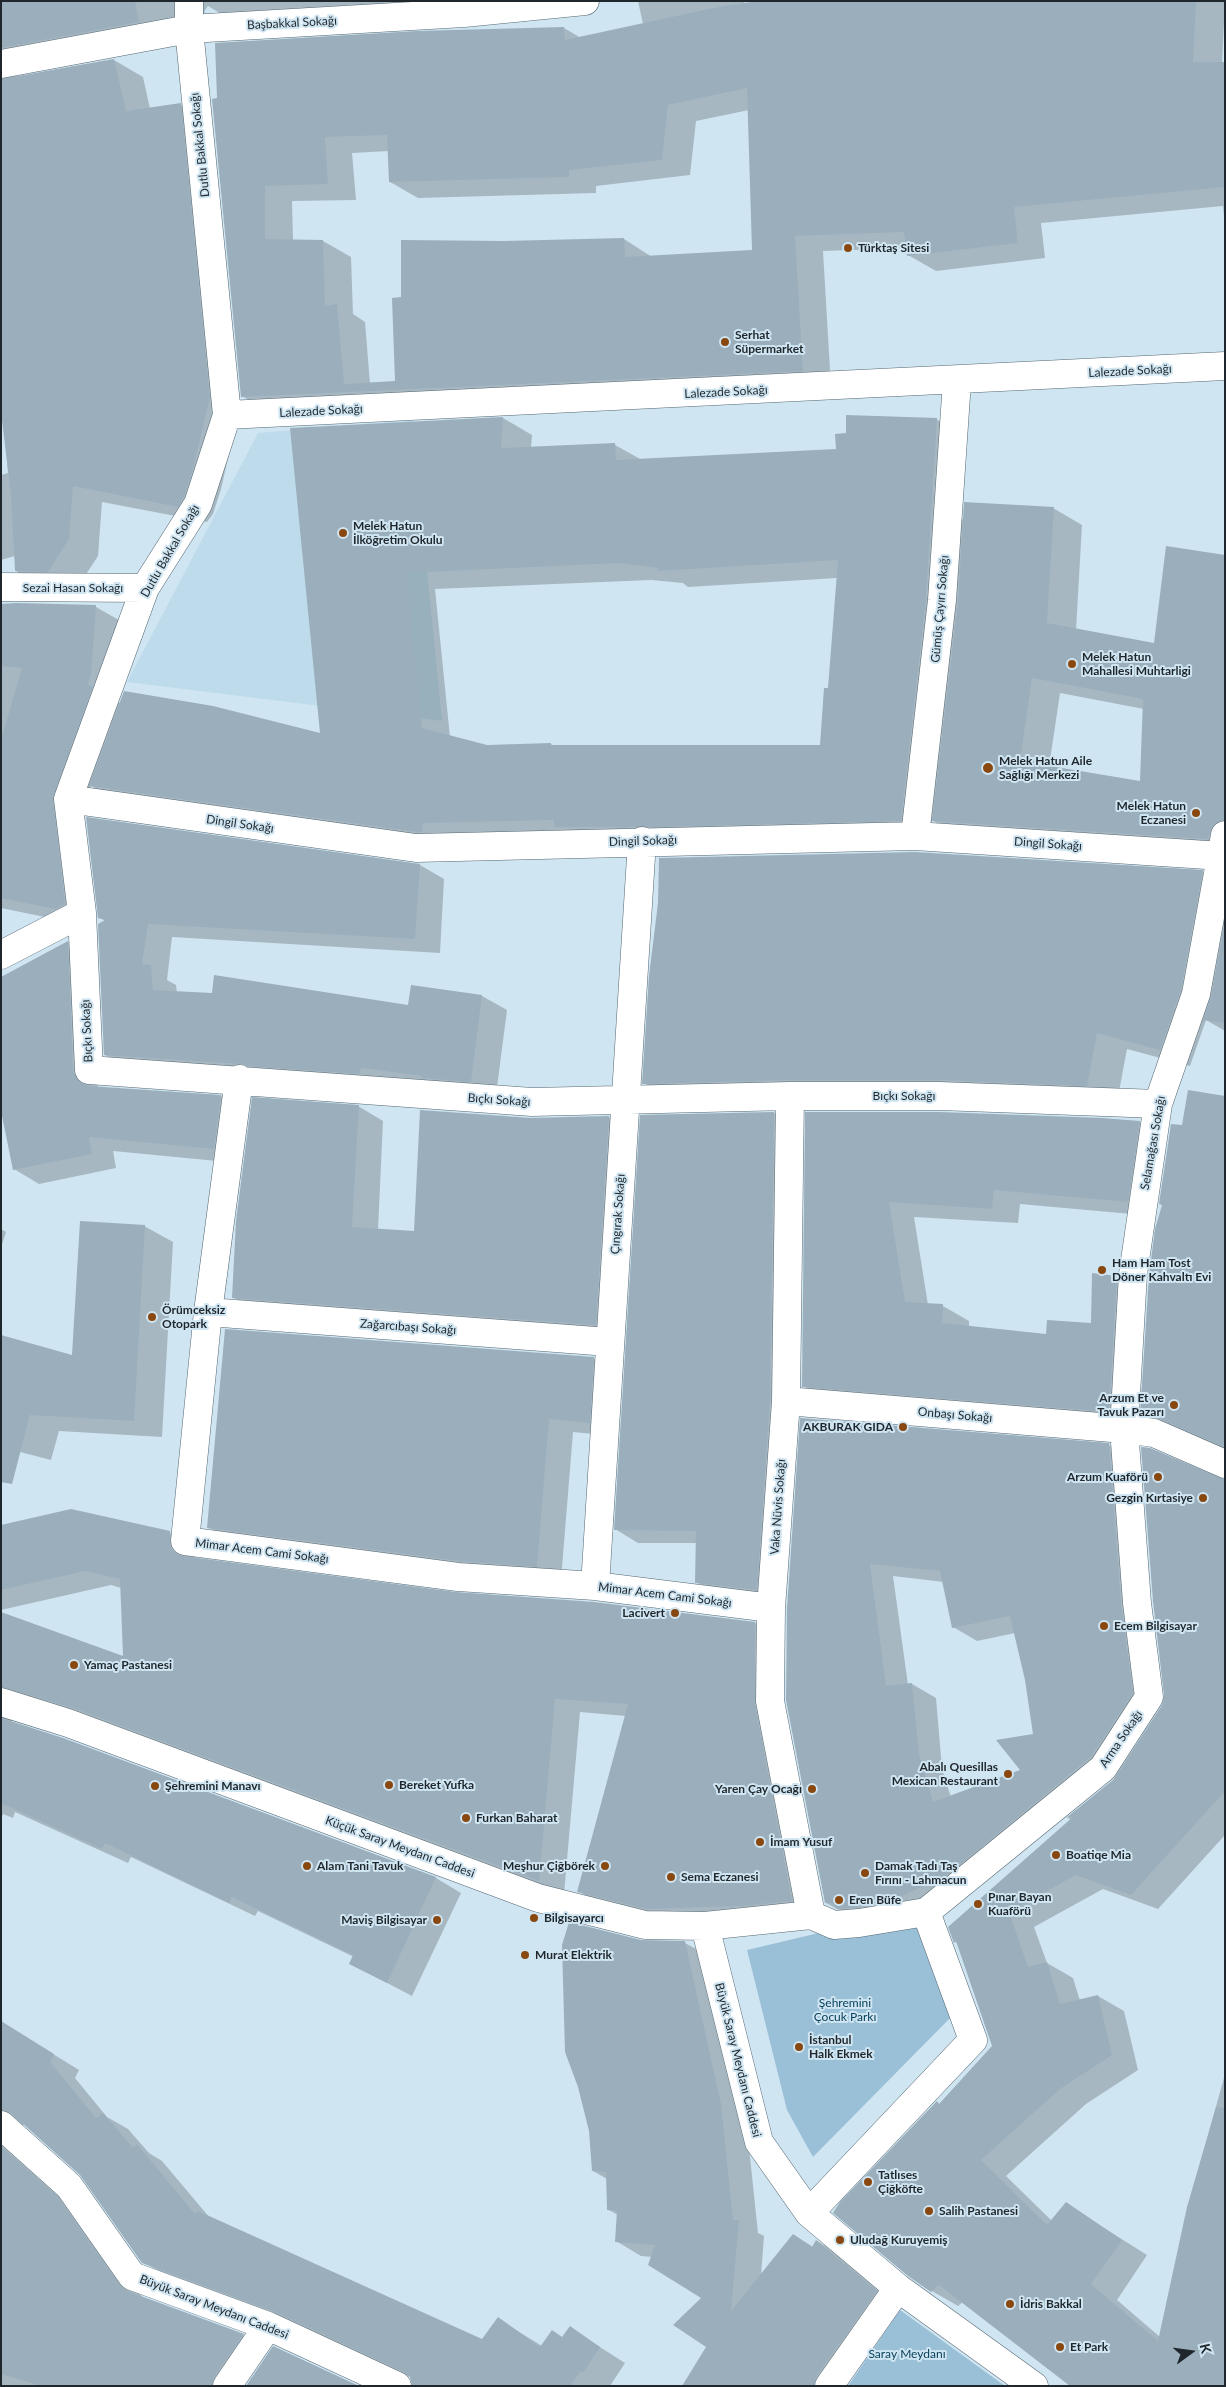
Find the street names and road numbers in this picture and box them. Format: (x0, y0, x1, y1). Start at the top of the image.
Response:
street label: Başbakkal Sokağı (247, 13, 337, 33)
street label: Dutlu Bakkal Sokağı (187, 92, 213, 198)
street label: Lalezade Sokağı (1088, 362, 1172, 380)
street label: Lalezade Sokağı (684, 383, 768, 401)
street label: Lalezade Sokağı (279, 402, 363, 420)
street label: Dutlu Bakkal Sokağı (138, 502, 202, 600)
street label: Gümüş Çayırı Sokağı (928, 555, 952, 663)
street label: Sezai Hasan Sokağı (23, 581, 123, 595)
street label: Dingil Sokağı (205, 812, 275, 836)
street label: Dingil Sokağı (609, 833, 677, 849)
street label: Dingil Sokağı (1014, 834, 1082, 854)
street label: Bıçkı Sokağı (78, 999, 96, 1063)
street label: Bıçkı Sokağı (873, 1089, 935, 1103)
street label: Bıçkı Sokağı (467, 1091, 531, 1109)
street label: Selamağası Sokağı (1138, 1095, 1168, 1191)
street label: Çıngırak Sokağı (608, 1173, 628, 1255)
street label: Zağarcıbaşı Sokağı (359, 1316, 457, 1338)
street label: Onbaşı Sokağı (917, 1405, 993, 1425)
street label: Vaka Nüvis Sokağı (767, 1459, 789, 1555)
street label: Mimar Acem Cami Sokağı (194, 1536, 330, 1566)
street label: Mimar Acem Cami Sokağı (597, 1580, 733, 1610)
street label: Arma Sokağı (1097, 1708, 1145, 1770)
street label: Küçük Saray Meydanı Caddesi (323, 1813, 477, 1881)
street label: Büyük Saray Meydanı Caddesi (712, 1981, 764, 2139)
street label: Büyük Saray Meydanı Caddesi (137, 2272, 291, 2342)

